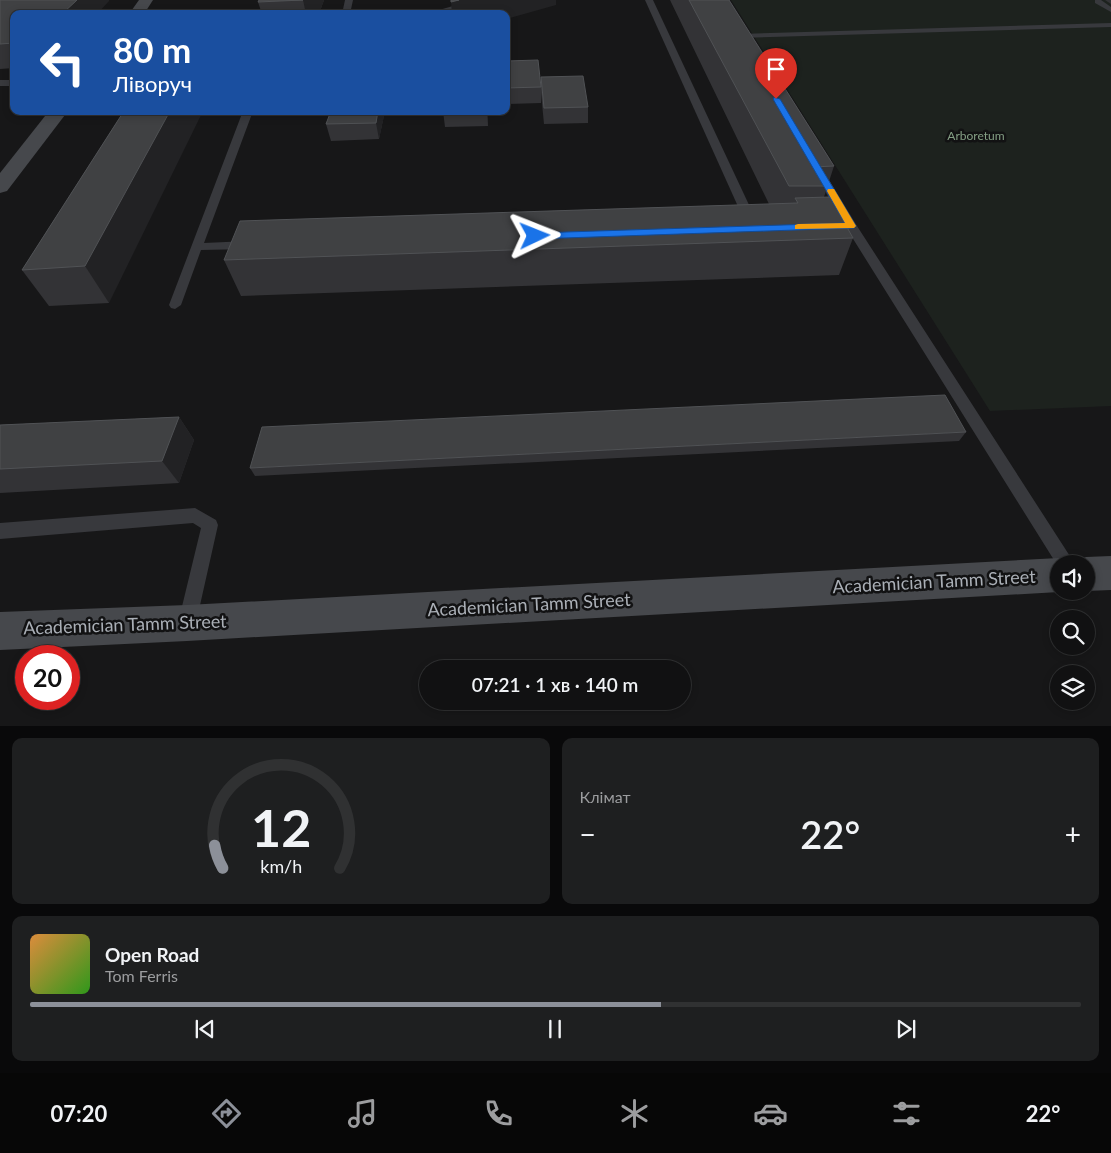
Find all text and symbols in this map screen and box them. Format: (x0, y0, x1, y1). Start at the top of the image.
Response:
text: 80 m (113, 28, 191, 70)
icon: left (30, 30, 95, 95)
pin (755, 48, 797, 99)
icon: arrive (762, 55, 790, 83)
text: Ліворуч (113, 70, 192, 97)
park label: Arboretum (947, 128, 1005, 143)
position arrow (508, 209, 560, 261)
map controls (1050, 555, 1095, 710)
button: sound (1050, 555, 1095, 600)
street label: Academician Tamm Street (832, 565, 1037, 597)
street label: Academician Tamm Street (427, 588, 632, 620)
street label: Academician Tamm Street (23, 609, 227, 639)
button: search (1050, 610, 1095, 655)
speed limit sign: 20 (15, 645, 80, 710)
button: layers (1050, 665, 1095, 710)
text: 07:21 · 1 хв · 140 m (472, 673, 638, 696)
text: Клімат (580, 787, 631, 806)
text: 12 (251, 796, 311, 858)
text: 22° (800, 811, 860, 857)
text: − (580, 817, 596, 851)
text: + (1065, 817, 1081, 851)
text: km/h (260, 855, 302, 877)
text: Open Road (105, 943, 199, 966)
text: Tom Ferris (105, 966, 178, 985)
icon: previous (191, 1015, 219, 1043)
icon: pause (541, 1015, 569, 1043)
icon: next (892, 1015, 920, 1043)
icon: directions (209, 1096, 244, 1131)
icon: music (345, 1096, 380, 1131)
icon: phone (481, 1096, 516, 1131)
icon: climate (617, 1096, 652, 1131)
icon: car (753, 1096, 788, 1131)
icon: filters (889, 1096, 924, 1131)
text: 07:20 (51, 1100, 107, 1127)
text: 22° (1026, 1100, 1060, 1127)

